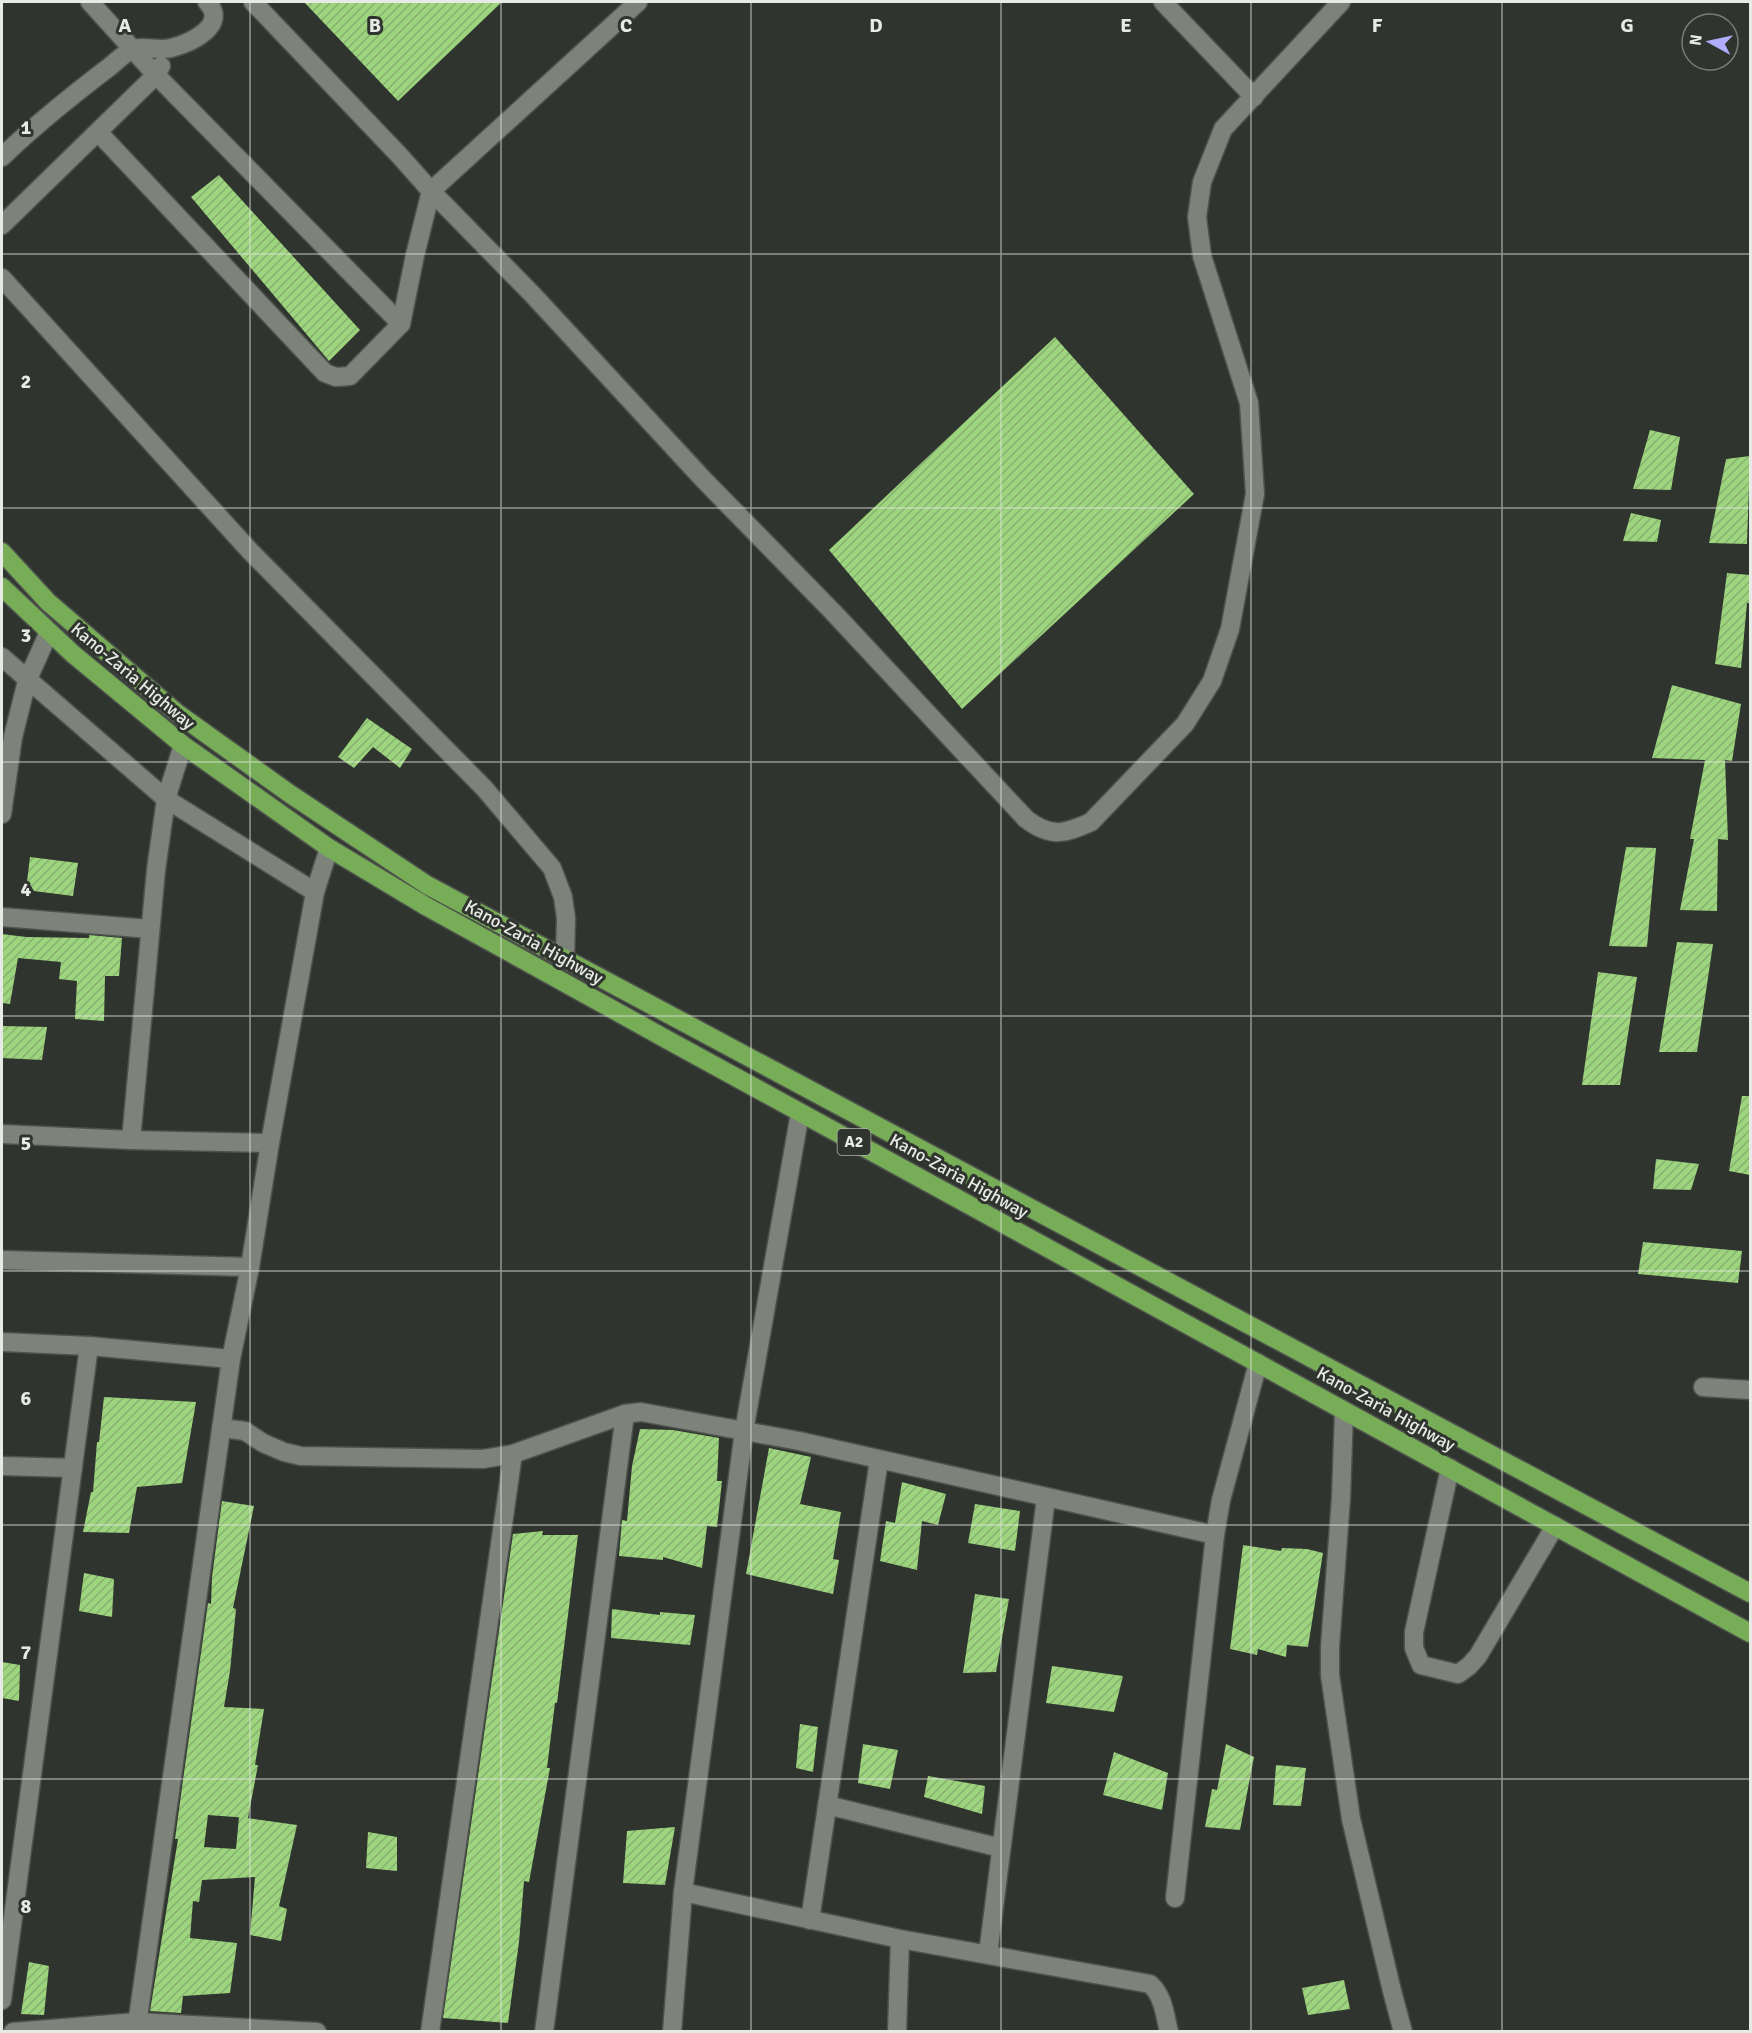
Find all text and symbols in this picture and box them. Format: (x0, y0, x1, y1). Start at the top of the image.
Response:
north arrow (1680, 12, 1740, 72)
text: A (119, 13, 132, 38)
text: B (369, 13, 381, 38)
text: C (620, 13, 632, 38)
text: D (869, 13, 883, 38)
text: E (1120, 13, 1132, 38)
text: F (1372, 13, 1383, 38)
text: G (1620, 13, 1634, 38)
text: N (1685, 33, 1707, 47)
text: 1 (21, 115, 32, 140)
text: 2 (21, 369, 31, 394)
street label: Kano-Zaria Highway (67, 618, 200, 735)
text: 3 (21, 623, 31, 648)
text: 4 (21, 877, 32, 902)
street label: Kano-Zaria Highway (461, 895, 608, 989)
road number: A2 (838, 1129, 870, 1155)
street label: Kano-Zaria Highway (886, 1129, 1033, 1223)
text: 5 (21, 1131, 31, 1156)
street label: Kano-Zaria Highway (1313, 1362, 1460, 1456)
text: 6 (21, 1386, 32, 1411)
text: 7 (21, 1640, 32, 1665)
text: 8 (21, 1894, 32, 1919)

